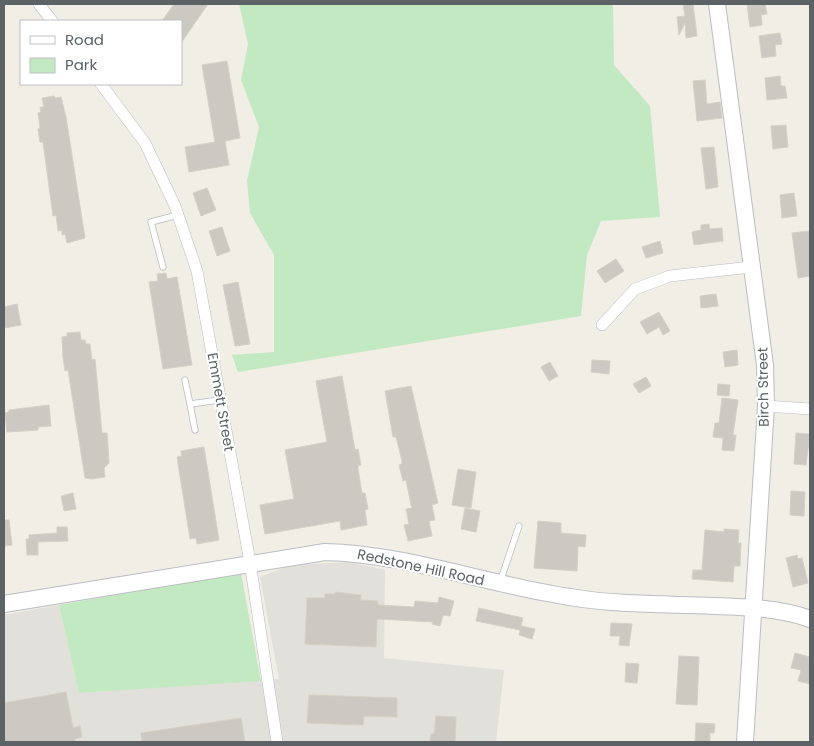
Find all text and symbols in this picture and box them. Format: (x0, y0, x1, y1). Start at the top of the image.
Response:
legend (20, 20, 182, 85)
text: Road (65, 29, 104, 50)
text: Park (65, 54, 97, 75)
street label: Birch Street (752, 347, 774, 427)
street label: Emmett Street (203, 351, 239, 453)
street label: Redstone Hill Road (356, 544, 486, 590)

